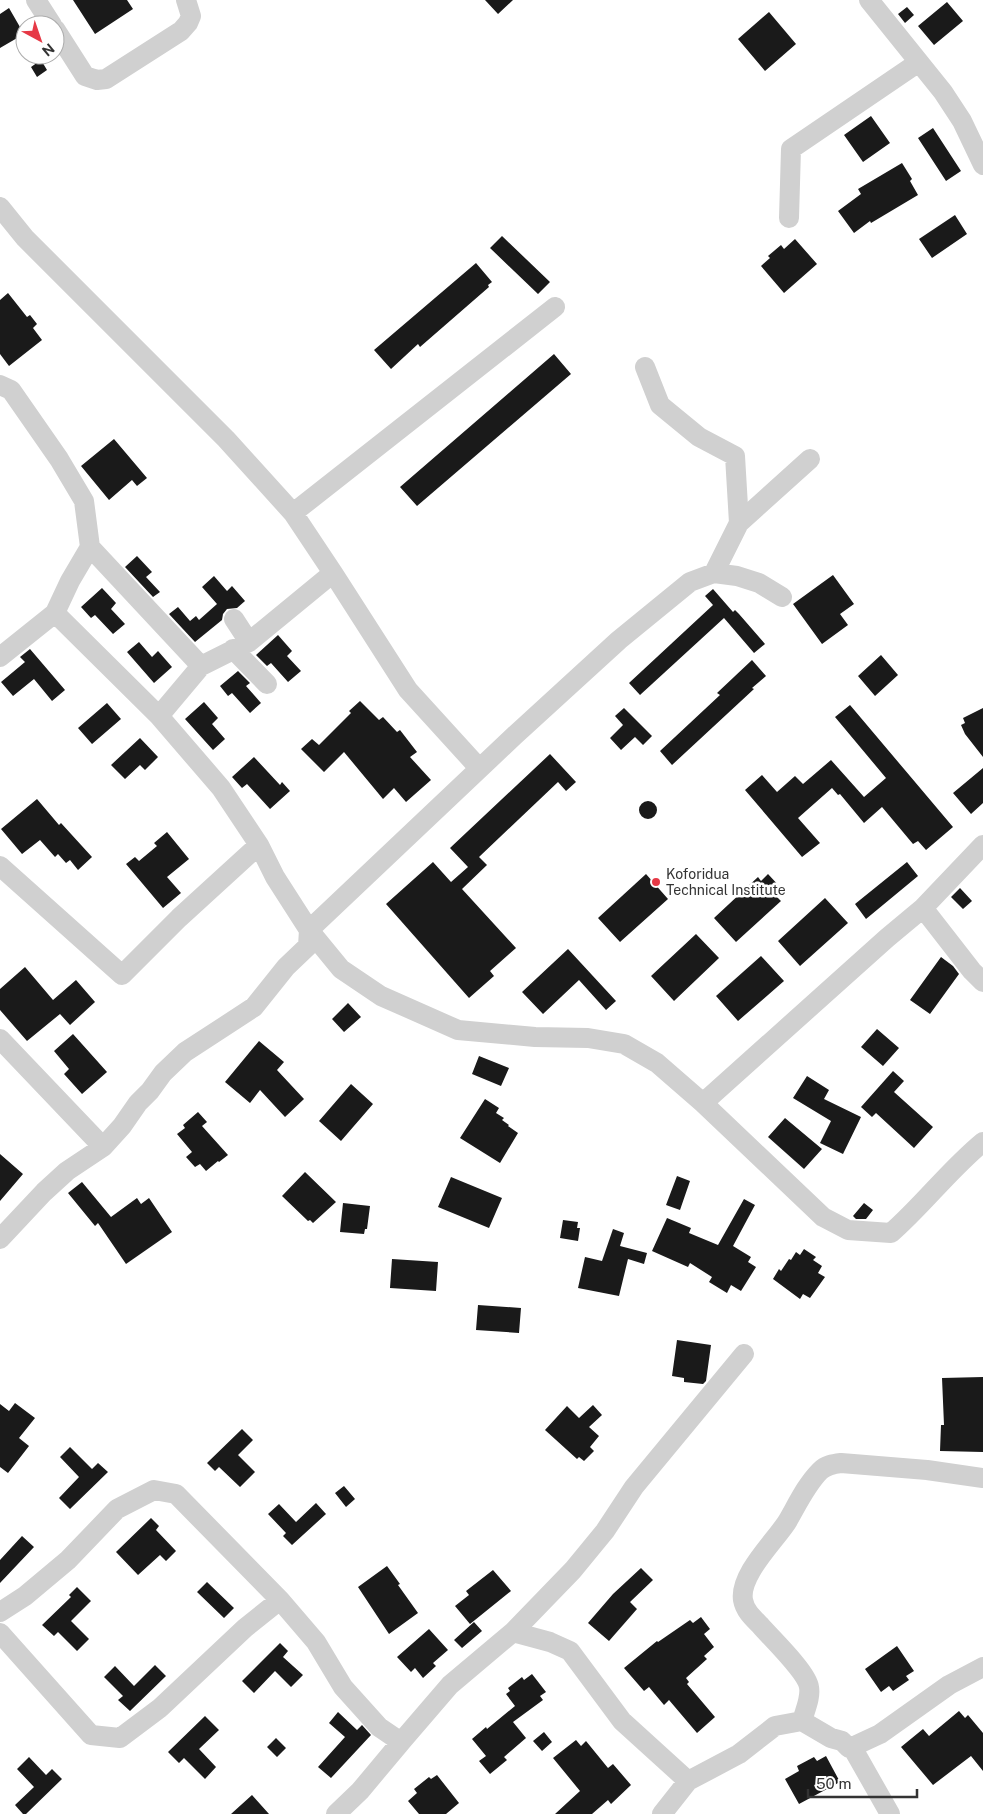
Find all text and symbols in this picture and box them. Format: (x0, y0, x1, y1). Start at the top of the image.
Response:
north arrow (15, 15, 65, 65)
text: N (39, 40, 58, 60)
place label: Koforidua Technical Institute (666, 866, 786, 898)
marker: Koforidua Technical Institute (650, 876, 662, 888)
scale bar (808, 1766, 917, 1798)
text: 50 m (816, 1775, 851, 1792)

